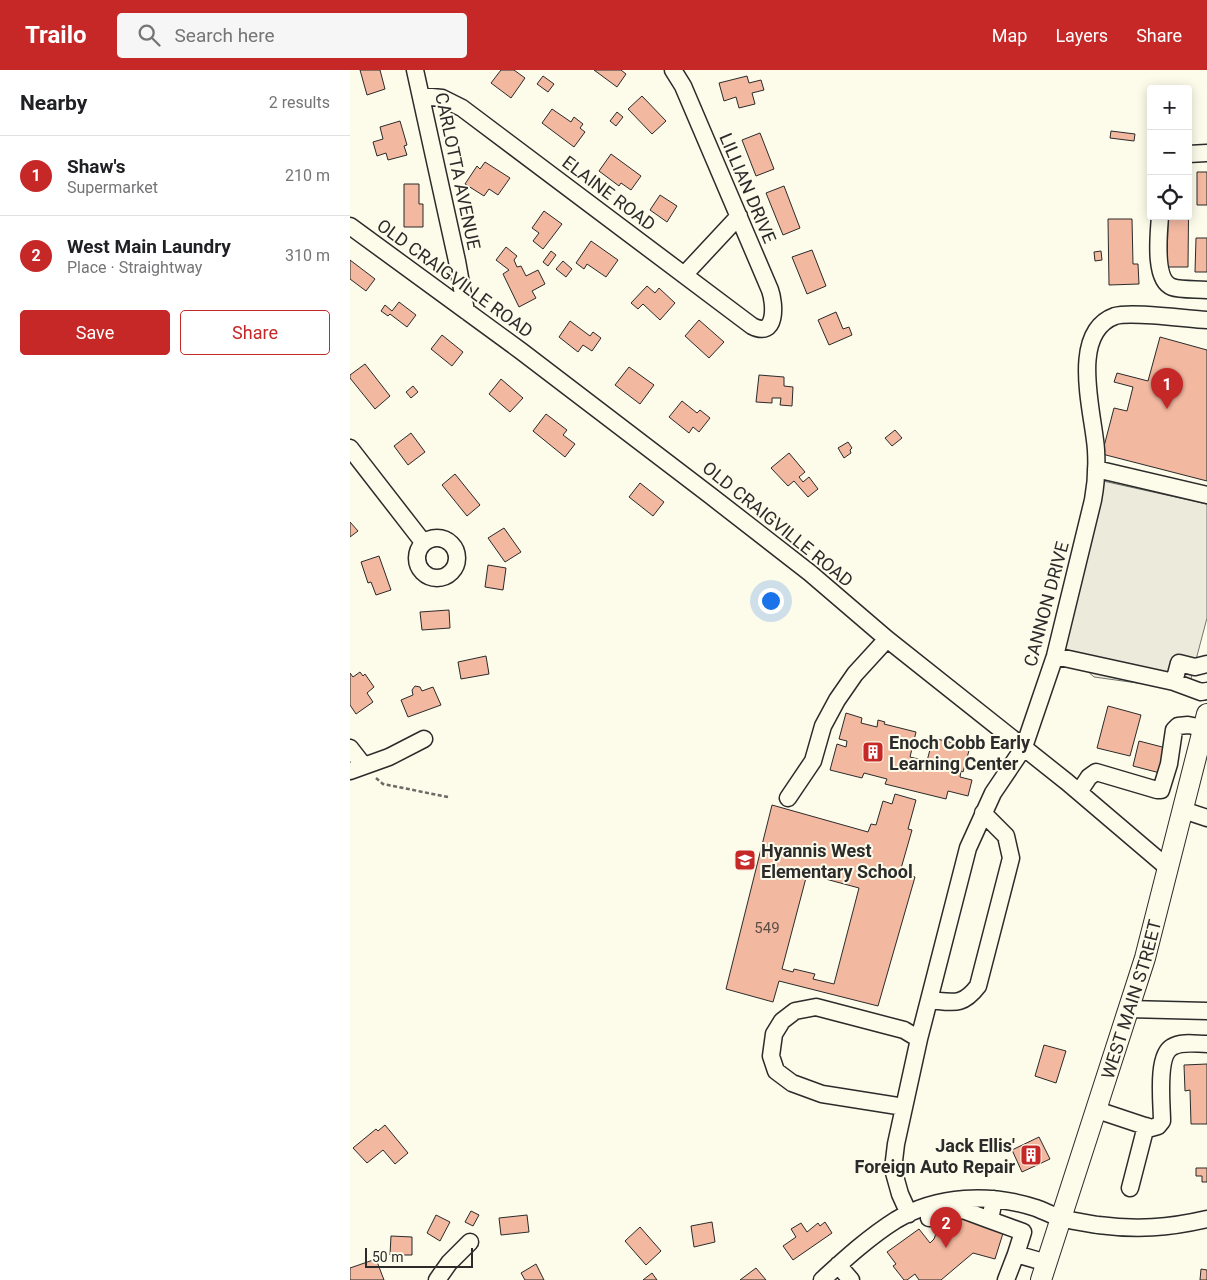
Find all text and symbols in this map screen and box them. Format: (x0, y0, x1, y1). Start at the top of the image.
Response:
search box (117, 13, 467, 58)
text: Trailo (25, 21, 87, 49)
icon: search (135, 21, 163, 49)
text: Search here (175, 24, 275, 47)
text: Map (992, 25, 1027, 46)
text: Layers (1055, 25, 1108, 46)
text: Share (1136, 25, 1182, 46)
map controls (1147, 85, 1192, 220)
button: + (1147, 85, 1192, 130)
street label: CARLOTTA AVENUE (431, 90, 485, 252)
text: Nearby (20, 91, 87, 115)
text: 2 results (269, 93, 330, 112)
street label: LILLIAN DRIVE (715, 130, 781, 246)
button: − (1147, 130, 1192, 175)
street label: ELAINE ROAD (558, 151, 660, 235)
text: Shaw's (67, 155, 125, 178)
text: 1 (31, 166, 41, 185)
text: 210 m (285, 166, 330, 185)
button: locate (1147, 175, 1192, 220)
text: Supermarket (67, 178, 158, 197)
street label: OLD CRAIGVILLE ROAD (373, 214, 537, 342)
text: West Main Laundry (67, 235, 231, 258)
text: 2 (31, 246, 41, 265)
text: 310 m (285, 246, 330, 265)
text: Place · Straightway (67, 258, 202, 277)
button: Save (20, 310, 170, 355)
button: Share (180, 310, 330, 355)
pin: 1 (1151, 368, 1183, 409)
street label: OLD CRAIGVILLE ROAD (699, 457, 857, 591)
street label: CANNON DRIVE (1019, 539, 1073, 669)
your location (758, 588, 784, 614)
place label: Enoch Cobb Early Learning Center (889, 732, 1031, 774)
building icon: Enoch Cobb Early Learning Center (861, 740, 885, 764)
place label: Hyannis West Elementary School (761, 840, 913, 882)
school or university icon: Hyannis West Elementary School (733, 848, 757, 872)
street label: WEST MAIN STREET (1096, 917, 1165, 1081)
house number: 549 (754, 919, 780, 937)
place label: Jack Ellis' Foreign Auto Repair (854, 1135, 1015, 1177)
building icon: Jack Ellis' Foreign Auto Repair (1019, 1143, 1043, 1167)
pin: 2 (930, 1207, 962, 1248)
scale bar (365, 1245, 472, 1268)
text: 50 m (372, 1249, 404, 1265)

